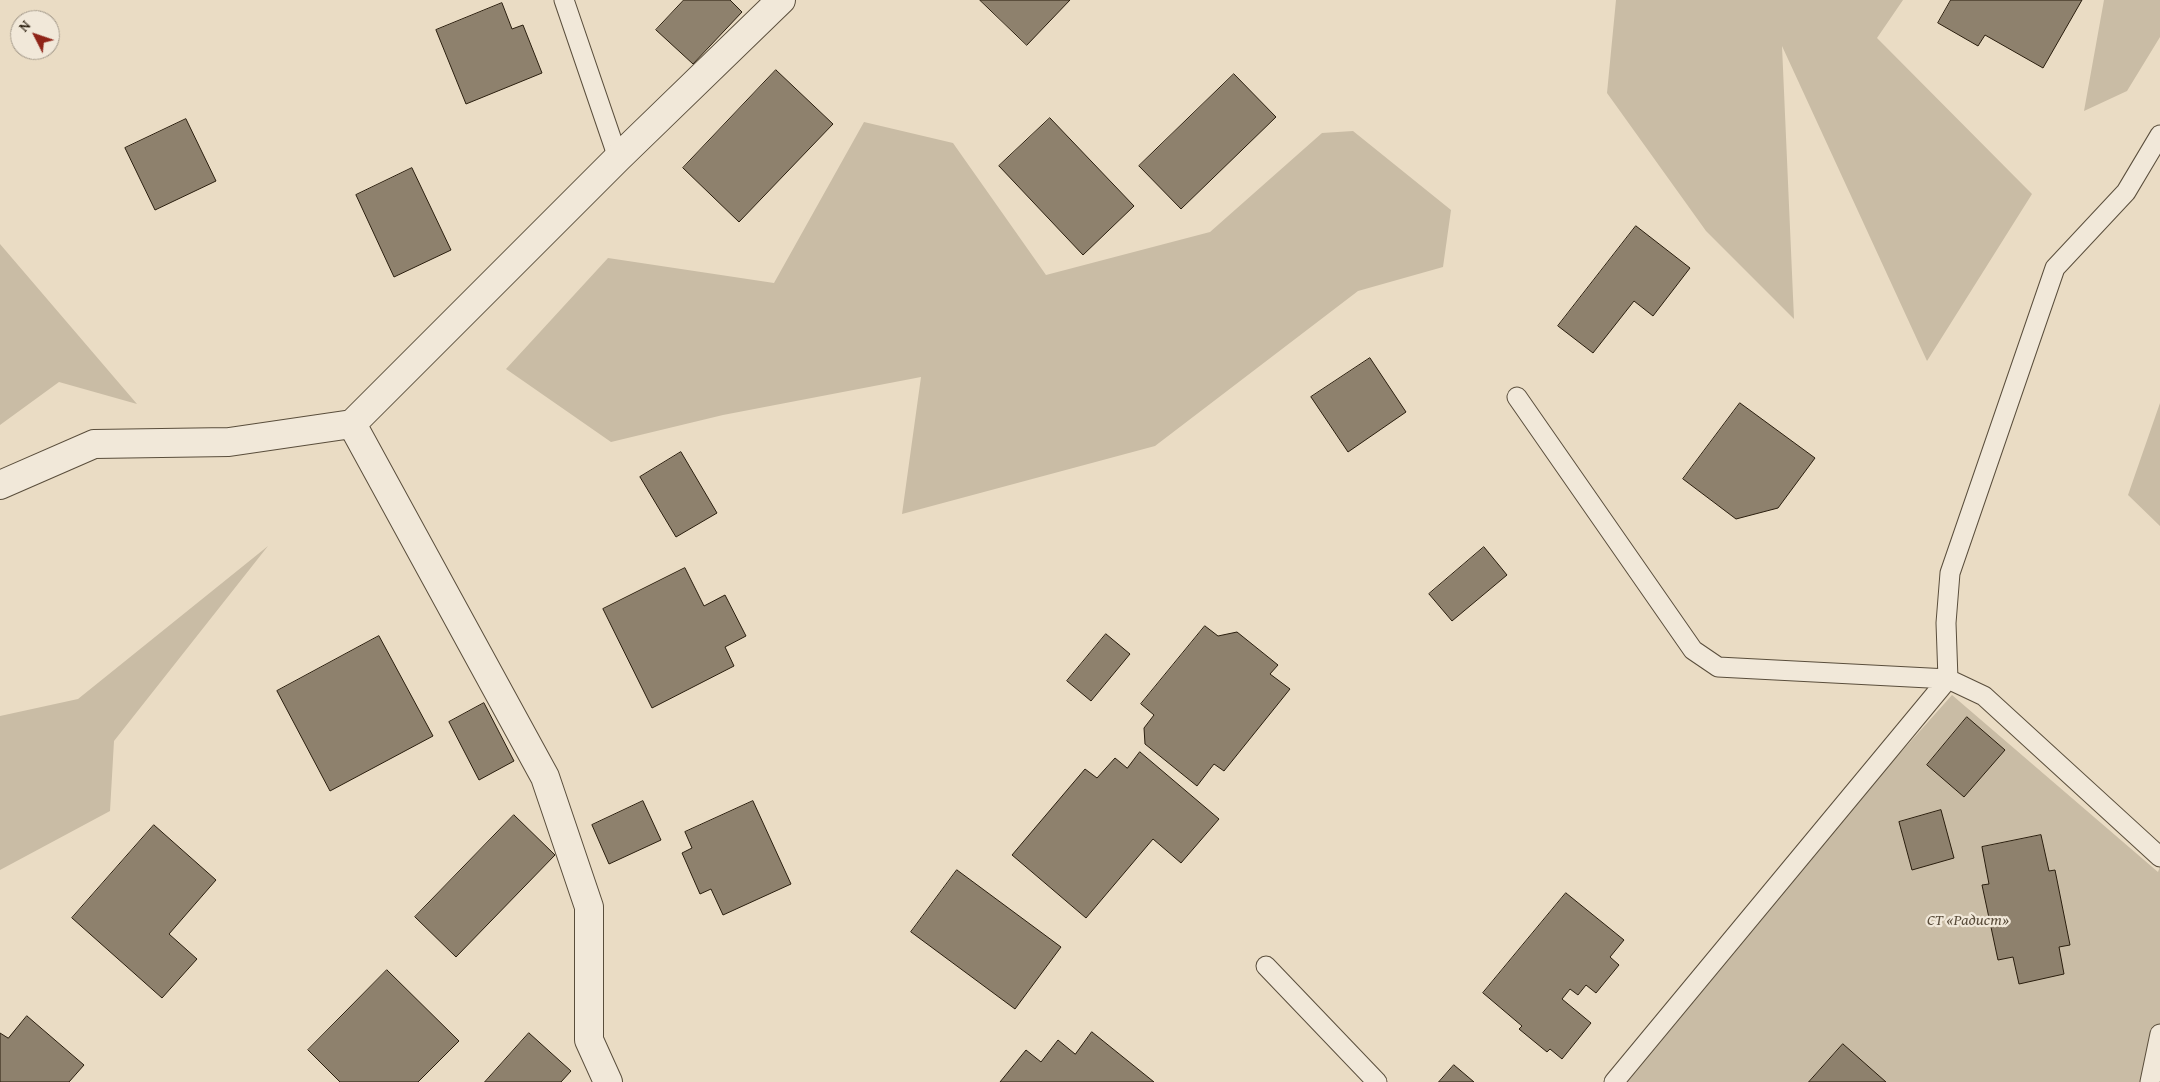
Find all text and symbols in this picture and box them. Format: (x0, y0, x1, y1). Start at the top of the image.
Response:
north arrow (10, 10, 60, 60)
text: N (14, 16, 35, 36)
park label: СТ «Радист» (1927, 911, 2009, 931)

